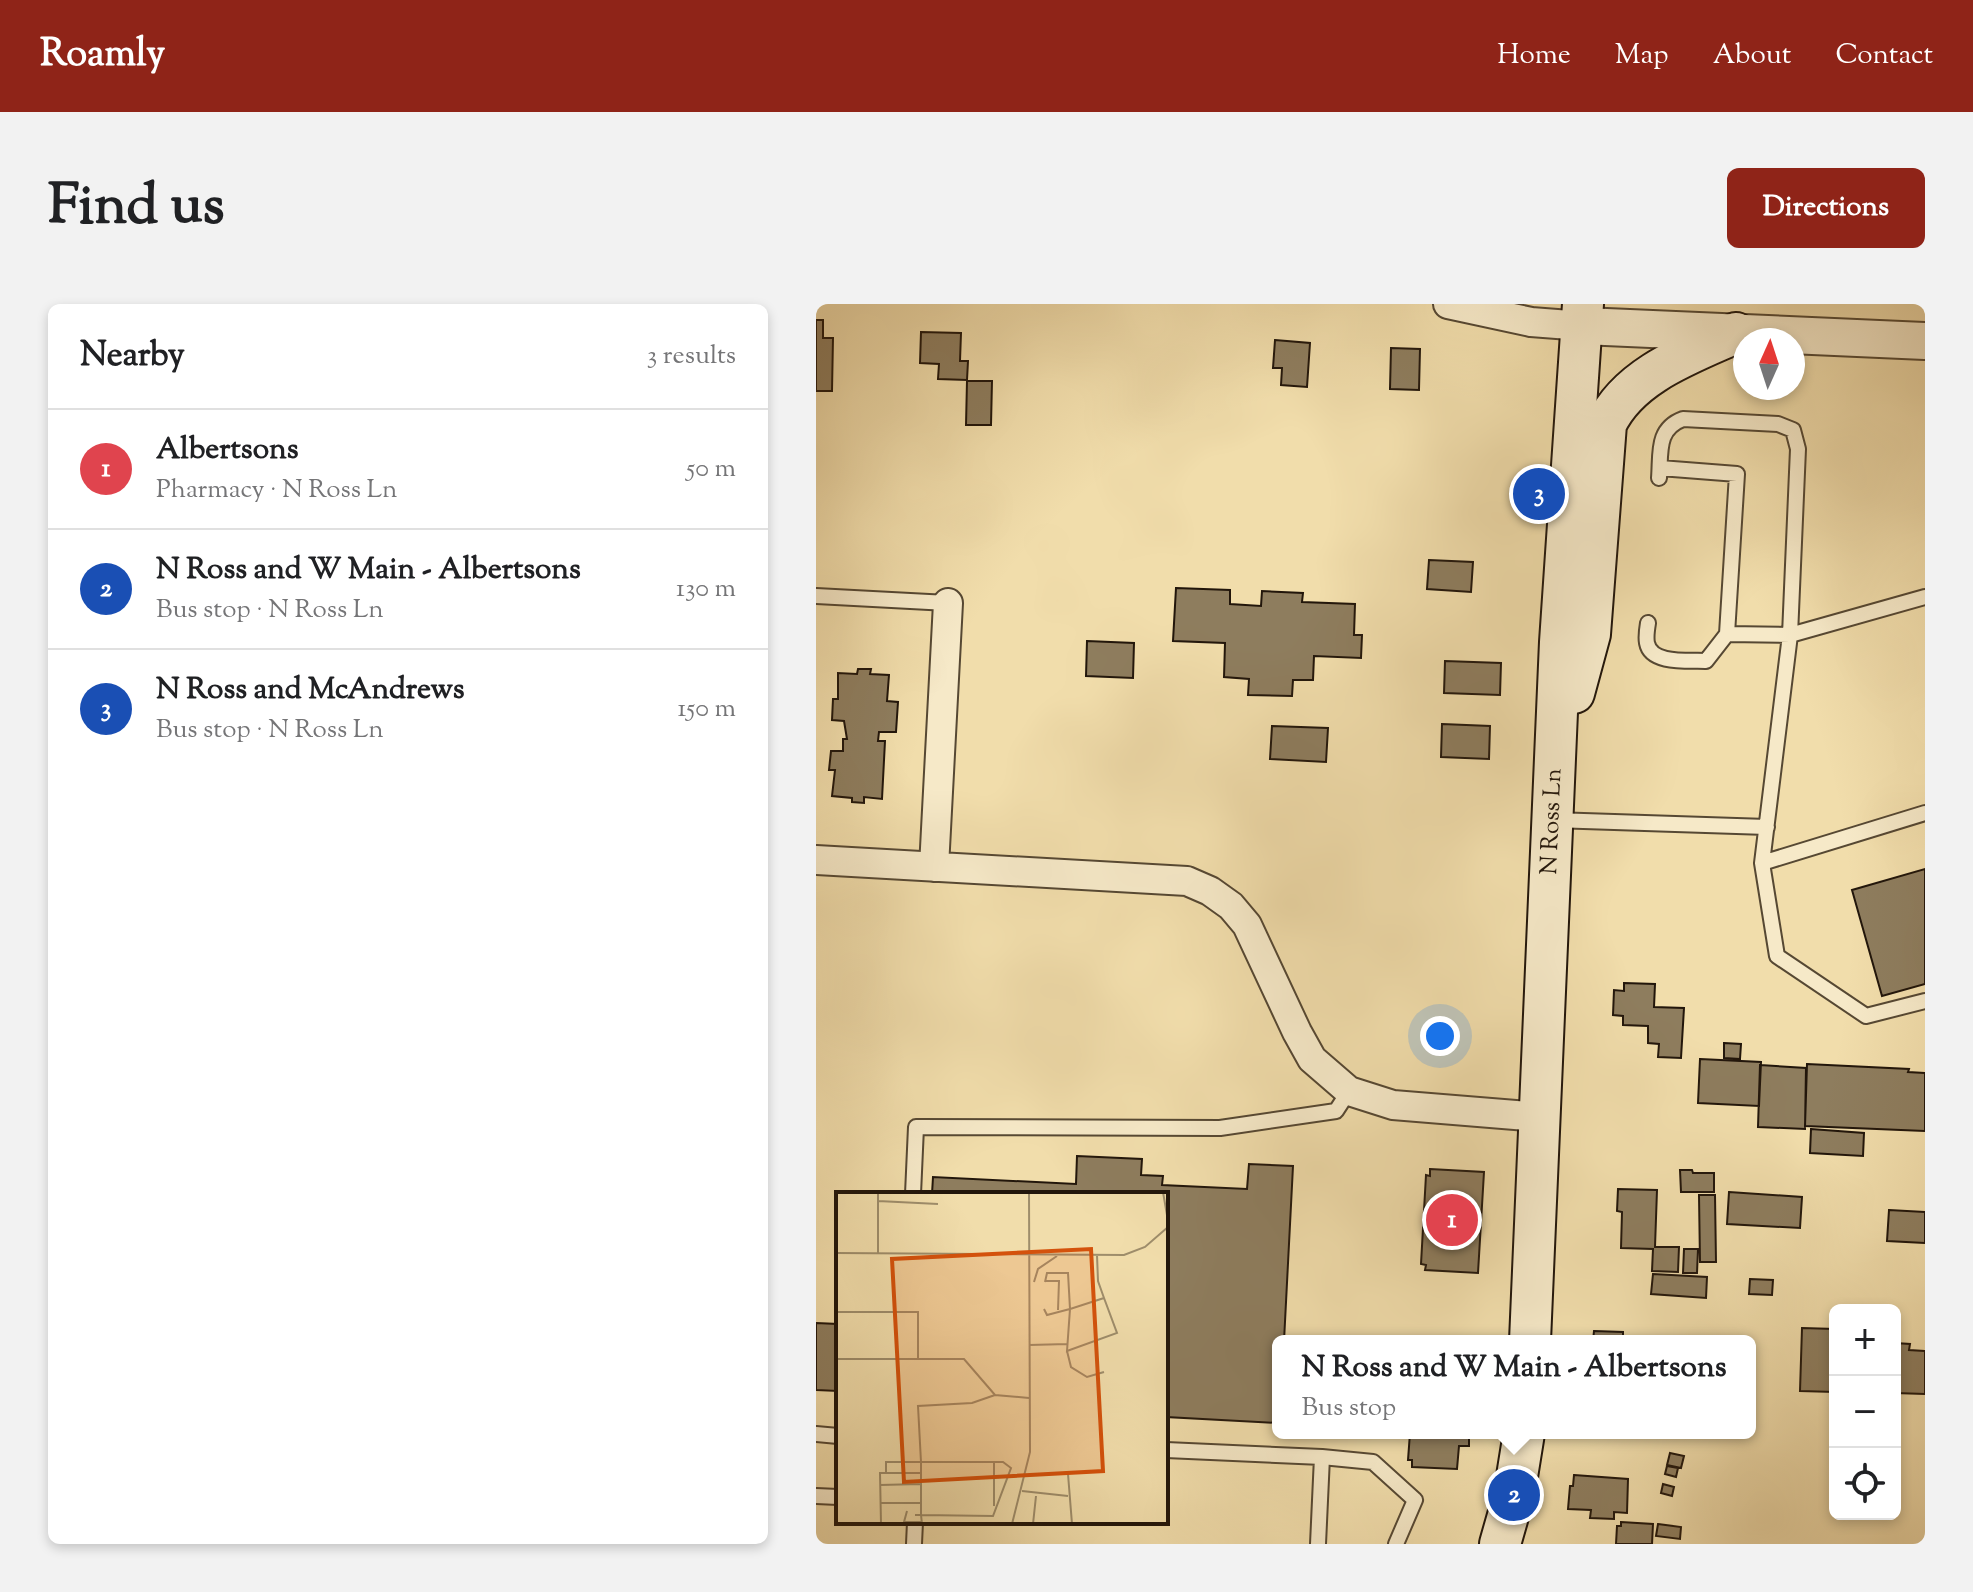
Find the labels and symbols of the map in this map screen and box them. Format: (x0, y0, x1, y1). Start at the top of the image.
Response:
north arrow (1733, 328, 1805, 400)
pin: 3 (1513, 464, 1565, 524)
street label: N Ross Ln (1533, 767, 1572, 875)
your location (1420, 1016, 1460, 1056)
pin: 1 (1426, 1190, 1478, 1250)
inset map (836, 1192, 1168, 1524)
pin: 2 (1488, 1465, 1540, 1525)

